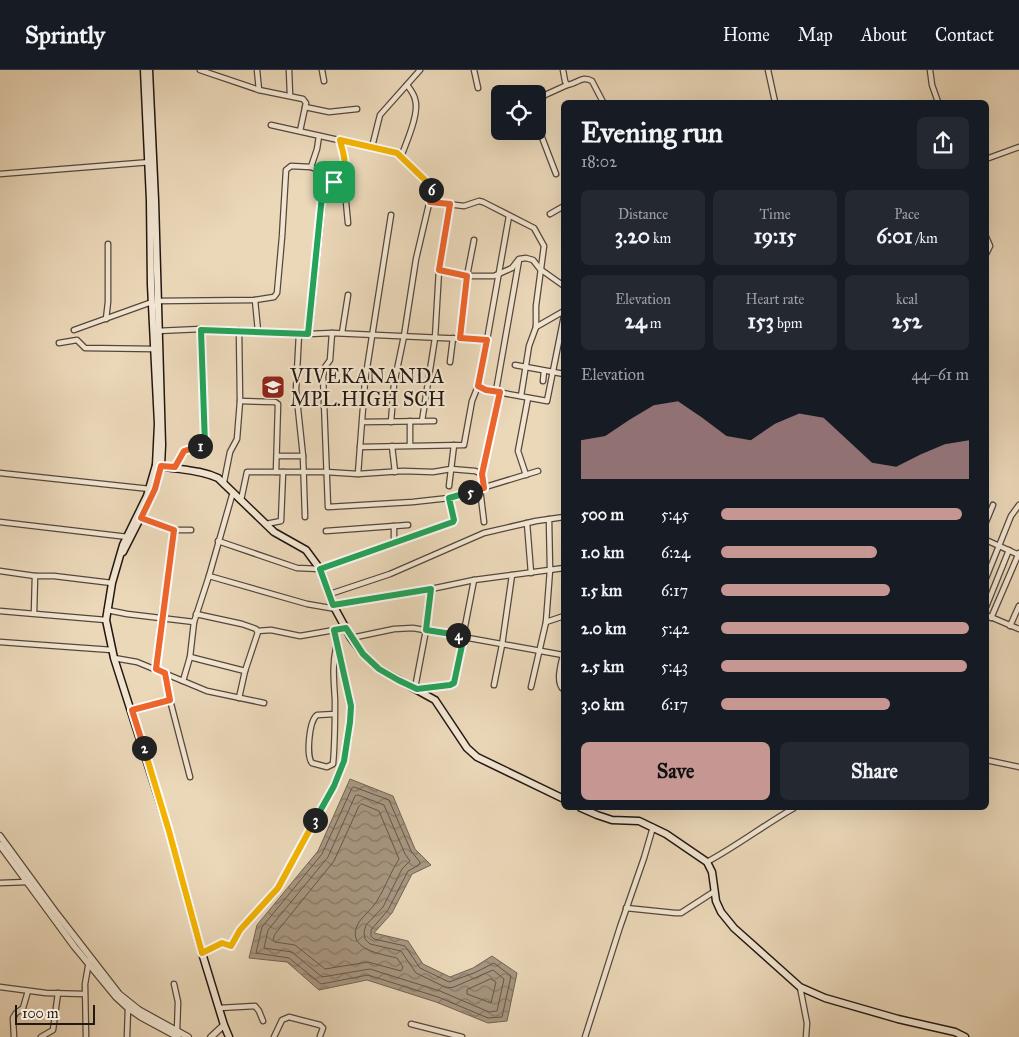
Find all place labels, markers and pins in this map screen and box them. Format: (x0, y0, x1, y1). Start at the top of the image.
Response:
pin (313, 161, 355, 203)
pin: 6 (418, 178, 444, 202)
place label: VIVEKANANDA MPL.HIGH SCH (289, 364, 445, 411)
school or university icon: VIVEKANANDA MPL.HIGH SCH (260, 374, 286, 400)
pin: 1 (188, 434, 212, 458)
pin: 5 (458, 480, 482, 504)
pin: 4 (446, 622, 470, 648)
pin: 2 (132, 736, 156, 760)
pin: 3 (302, 808, 328, 832)

